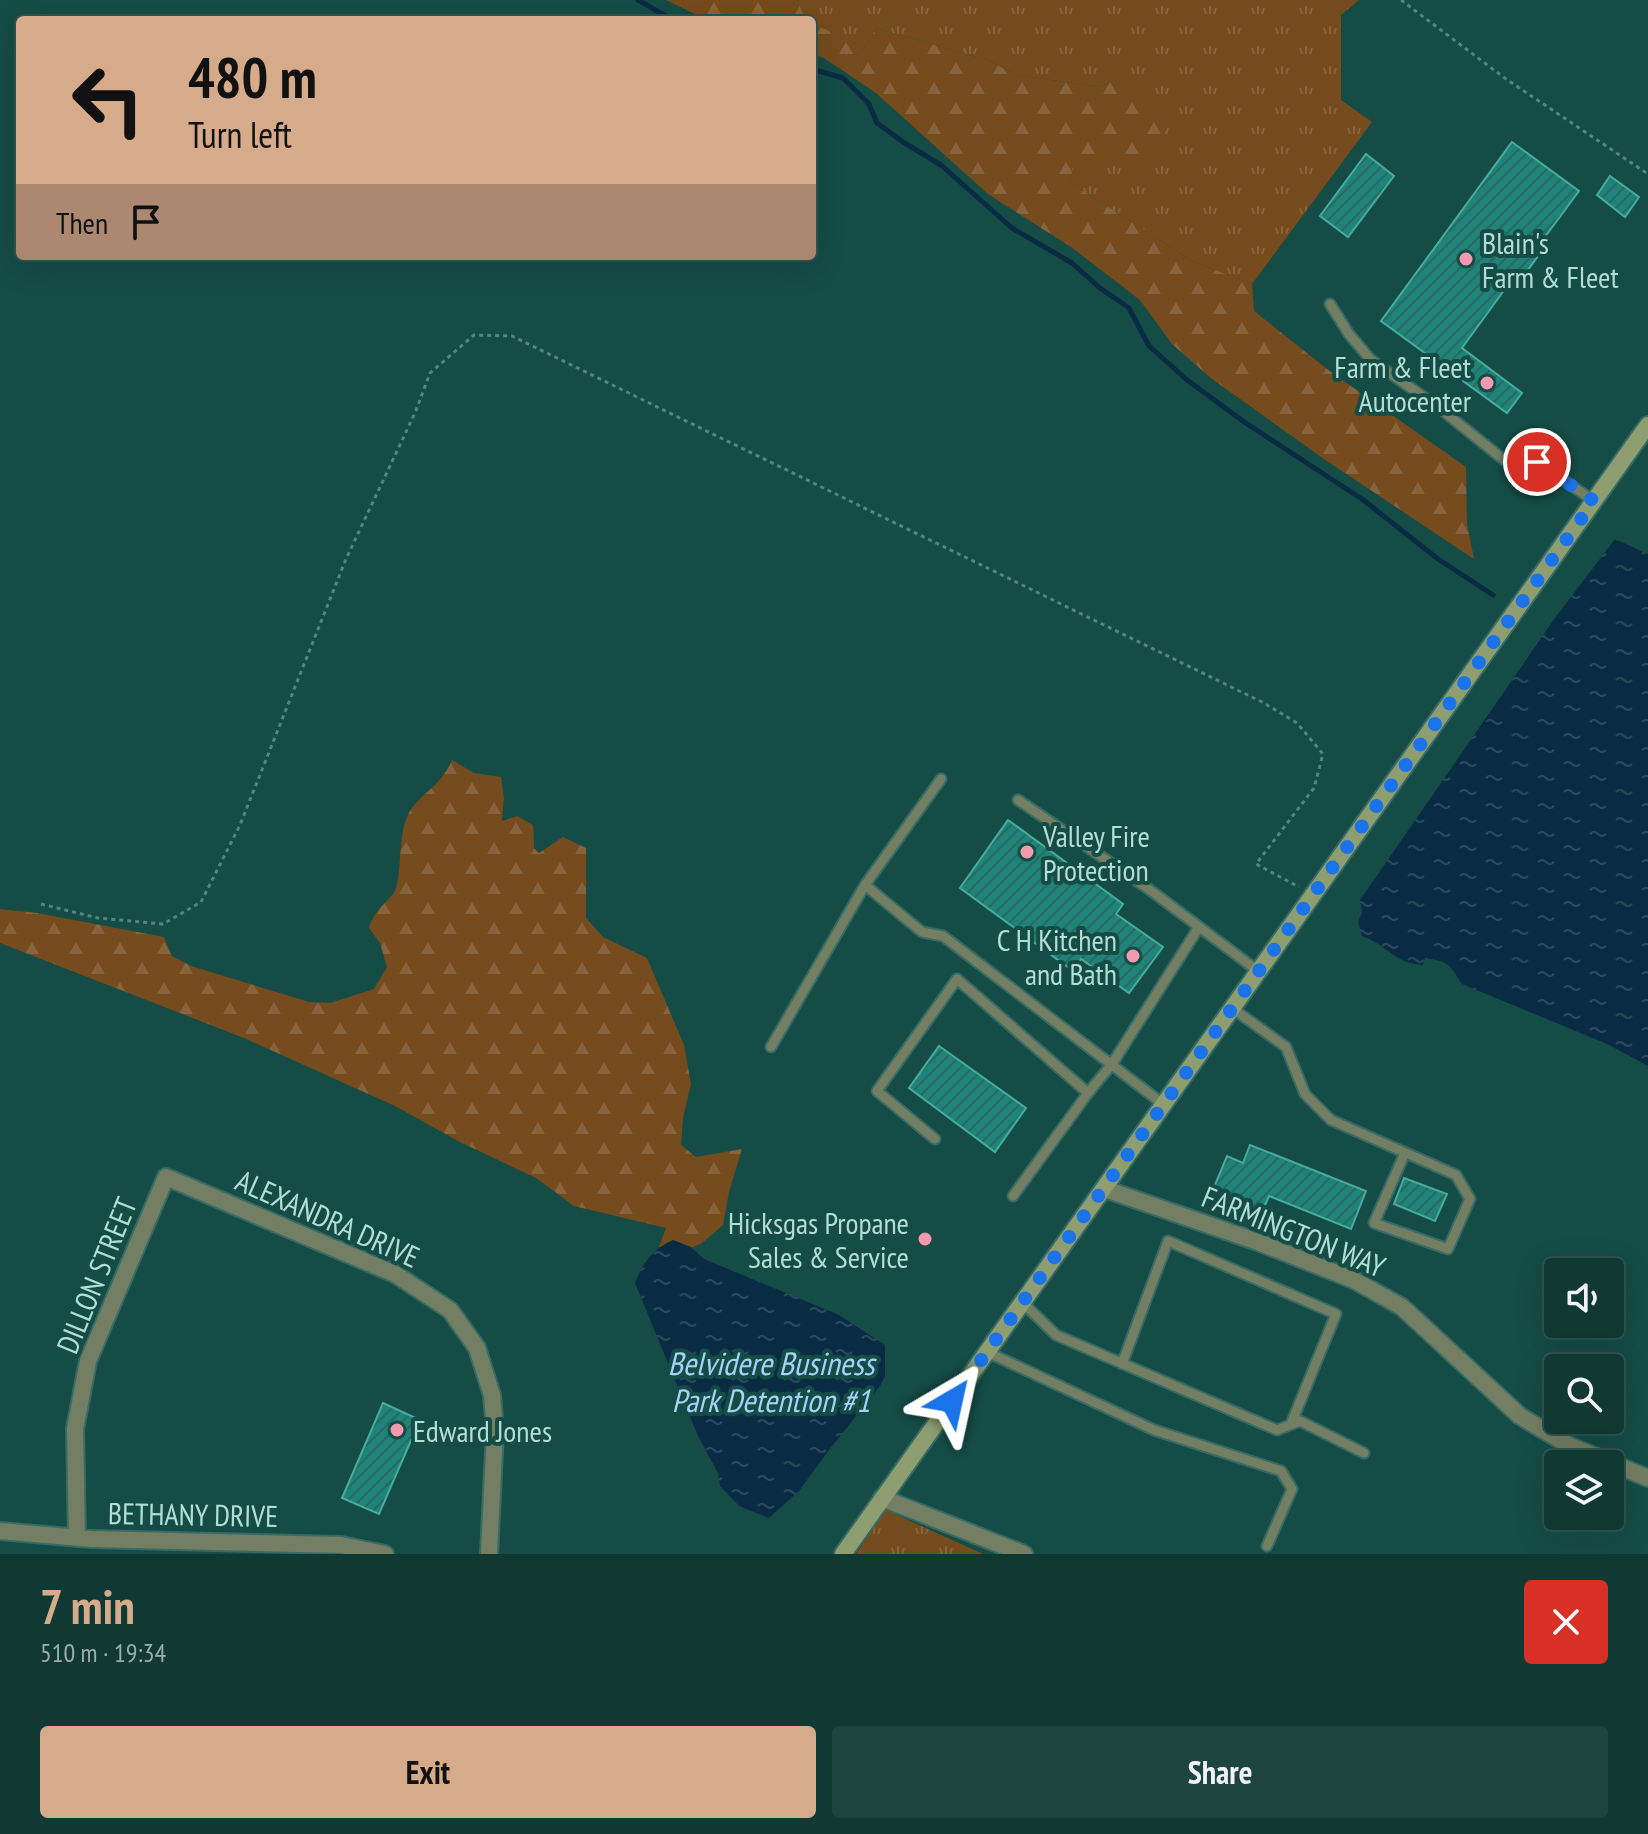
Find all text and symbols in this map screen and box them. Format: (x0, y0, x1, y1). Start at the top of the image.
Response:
text: 480 m (188, 41, 317, 113)
icon: left (56, 48, 160, 152)
text: Turn left (188, 111, 292, 158)
icon: arrive (124, 200, 168, 244)
text: Then (56, 203, 108, 242)
place label: Blain's Farm & Fleet (1482, 223, 1619, 296)
marker: Blain's Farm & Fleet (1457, 250, 1475, 268)
place label: Farm & Fleet Autocenter (1334, 347, 1472, 420)
marker: Farm & Fleet Autocenter (1478, 374, 1496, 392)
pin (1503, 428, 1571, 496)
icon: arrive (1515, 440, 1559, 484)
place label: Valley Fire Protection (1042, 816, 1150, 889)
marker: Valley Fire Protection (1018, 843, 1036, 861)
place label: C H Kitchen and Bath (997, 920, 1117, 993)
marker: C H Kitchen and Bath (1124, 947, 1142, 965)
street label: ALEXANDRA DRIVE (230, 1160, 426, 1276)
street label: FARMINGTON WAY (1197, 1177, 1392, 1286)
street label: DILLON STREET (47, 1191, 145, 1359)
place label: Hicksgas Propane Sales & Service (728, 1203, 909, 1276)
marker: Hicksgas Propane Sales & Service (916, 1230, 934, 1248)
map controls (1544, 1258, 1624, 1530)
button: sound (1544, 1258, 1624, 1338)
water label: Belvidere Business Park Detention #1 (668, 1342, 877, 1421)
button: search (1544, 1354, 1624, 1434)
position arrow (910, 1359, 994, 1443)
place label: Edward Jones (413, 1411, 552, 1450)
marker: Edward Jones (388, 1421, 406, 1439)
button: layers (1544, 1450, 1624, 1530)
street label: BETHANY DRIVE (108, 1493, 278, 1535)
text: 7 min (40, 1575, 135, 1637)
button: close (1524, 1580, 1608, 1664)
text: 510 m · 19:34 (40, 1636, 166, 1669)
button: Exit (40, 1726, 816, 1818)
button: Share (832, 1726, 1608, 1818)

